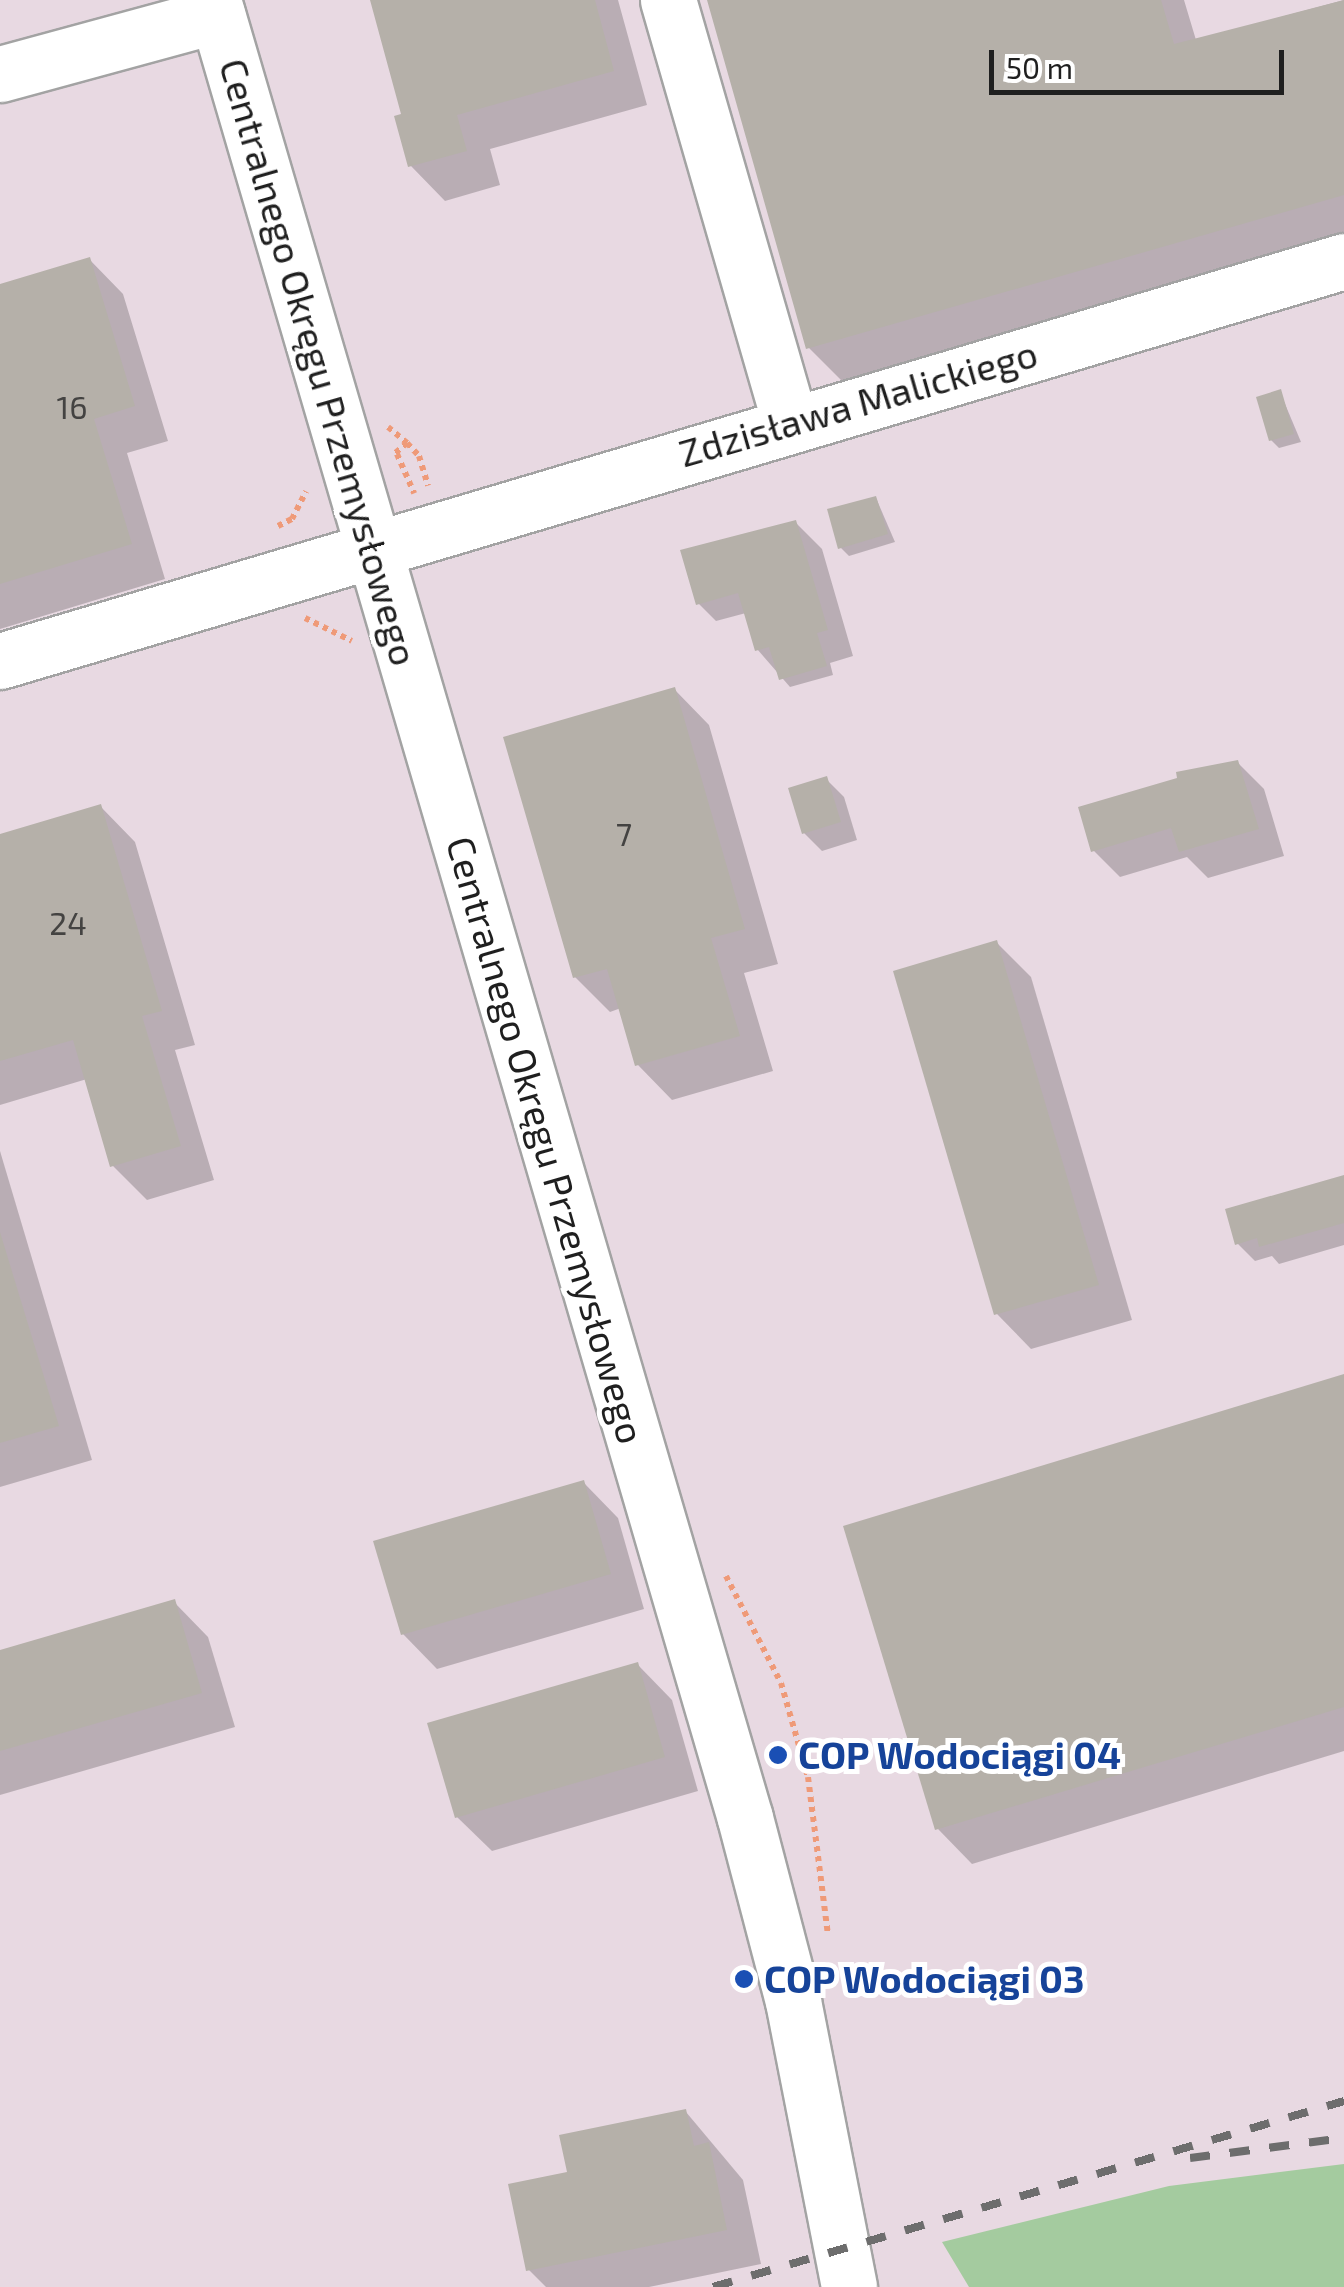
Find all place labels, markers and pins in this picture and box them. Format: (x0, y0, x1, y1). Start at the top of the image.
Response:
place label: COP Wodociągi 04 (798, 1732, 1122, 1778)
marker: COP Wodociągi 04 (767, 1744, 789, 1766)
place label: COP Wodociągi 03 (764, 1956, 1086, 2002)
marker: COP Wodociągi 03 (733, 1968, 755, 1990)

